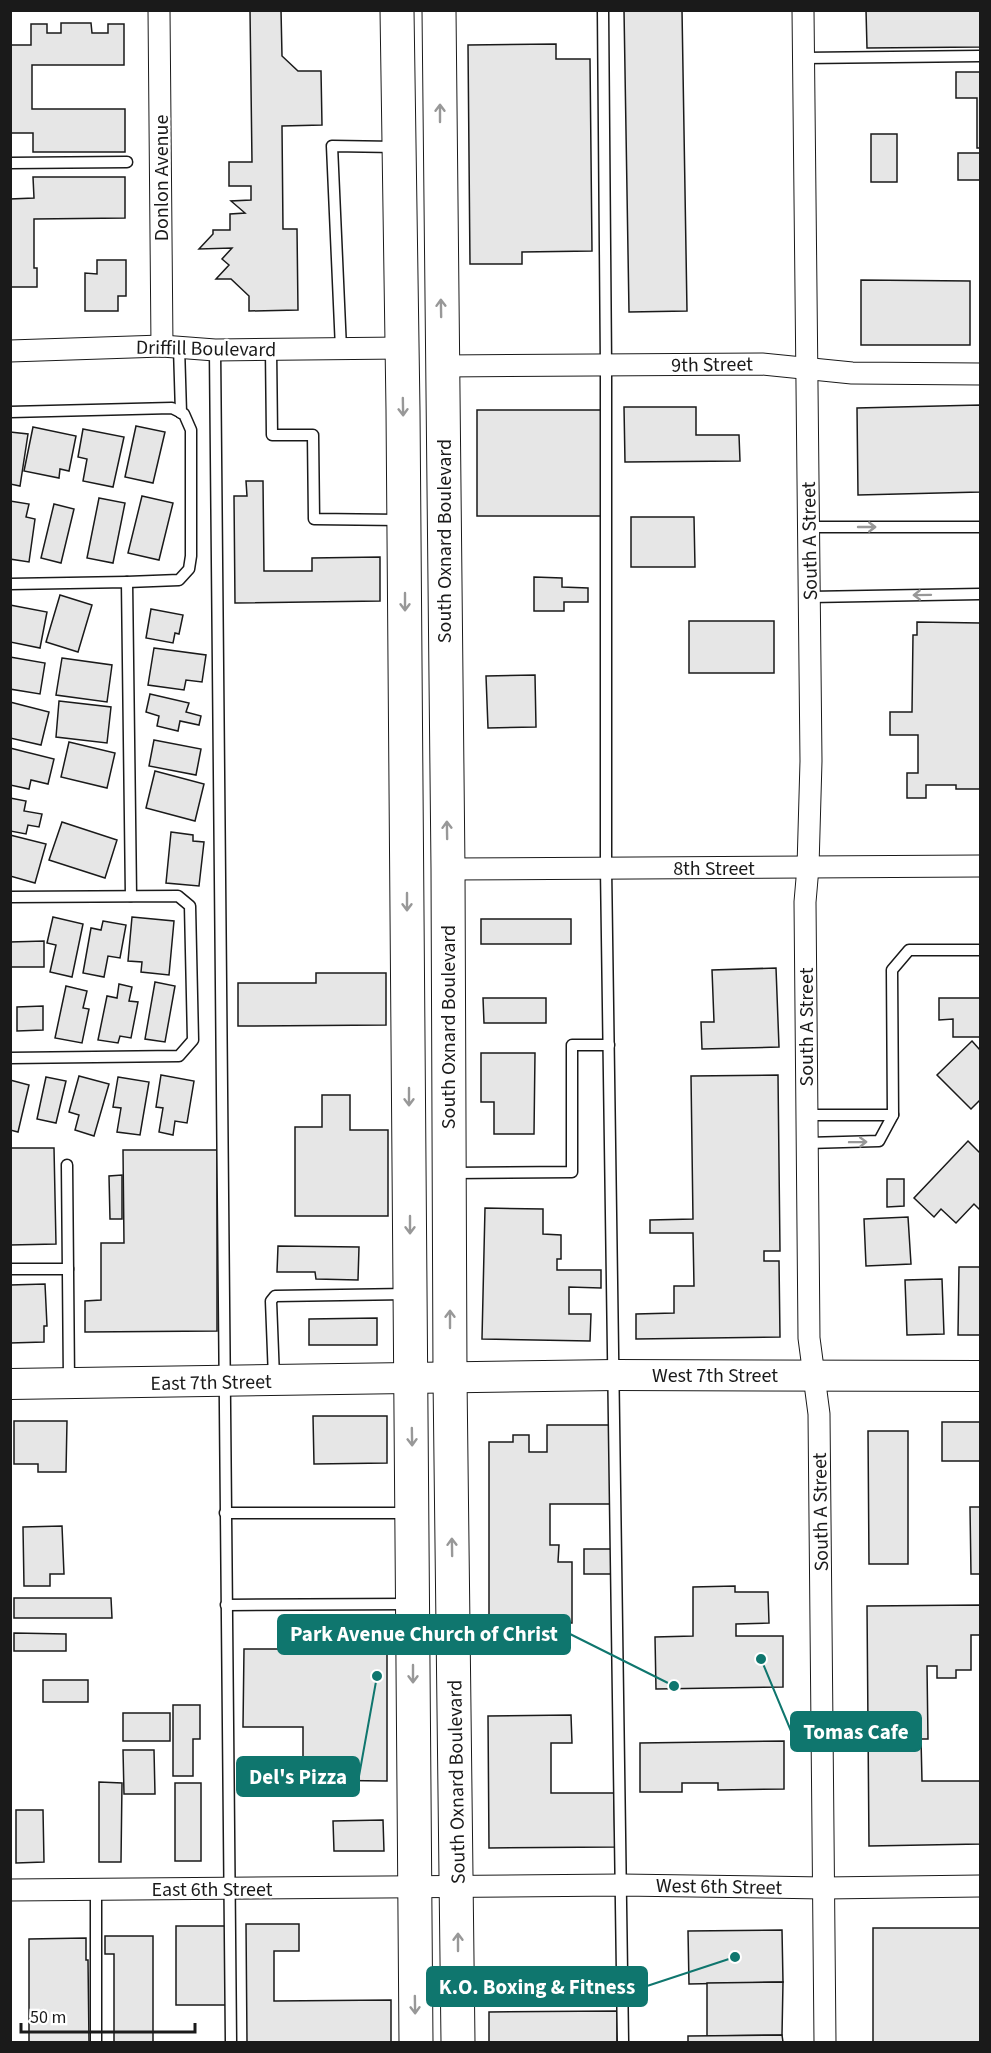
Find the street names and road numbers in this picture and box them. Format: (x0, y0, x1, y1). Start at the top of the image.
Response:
street label: Donlon Avenue (148, 115, 176, 241)
street label: Driffill Boulevard (136, 334, 276, 364)
street label: 9th Street (671, 350, 753, 380)
street label: South Oxnard Boulevard (431, 439, 459, 643)
street label: South A Street (795, 481, 825, 601)
street label: 8th Street (673, 855, 755, 883)
street label: South Oxnard Boulevard (435, 925, 463, 1129)
street label: South A Street (793, 967, 821, 1087)
street label: West 7th Street (652, 1362, 778, 1390)
street label: East 7th Street (150, 1368, 272, 1398)
street label: South A Street (806, 1452, 836, 1572)
street label: South Oxnard Boulevard (441, 1680, 473, 1884)
street label: West 6th Street (656, 1872, 782, 1902)
street label: East 6th Street (151, 1876, 273, 1904)

